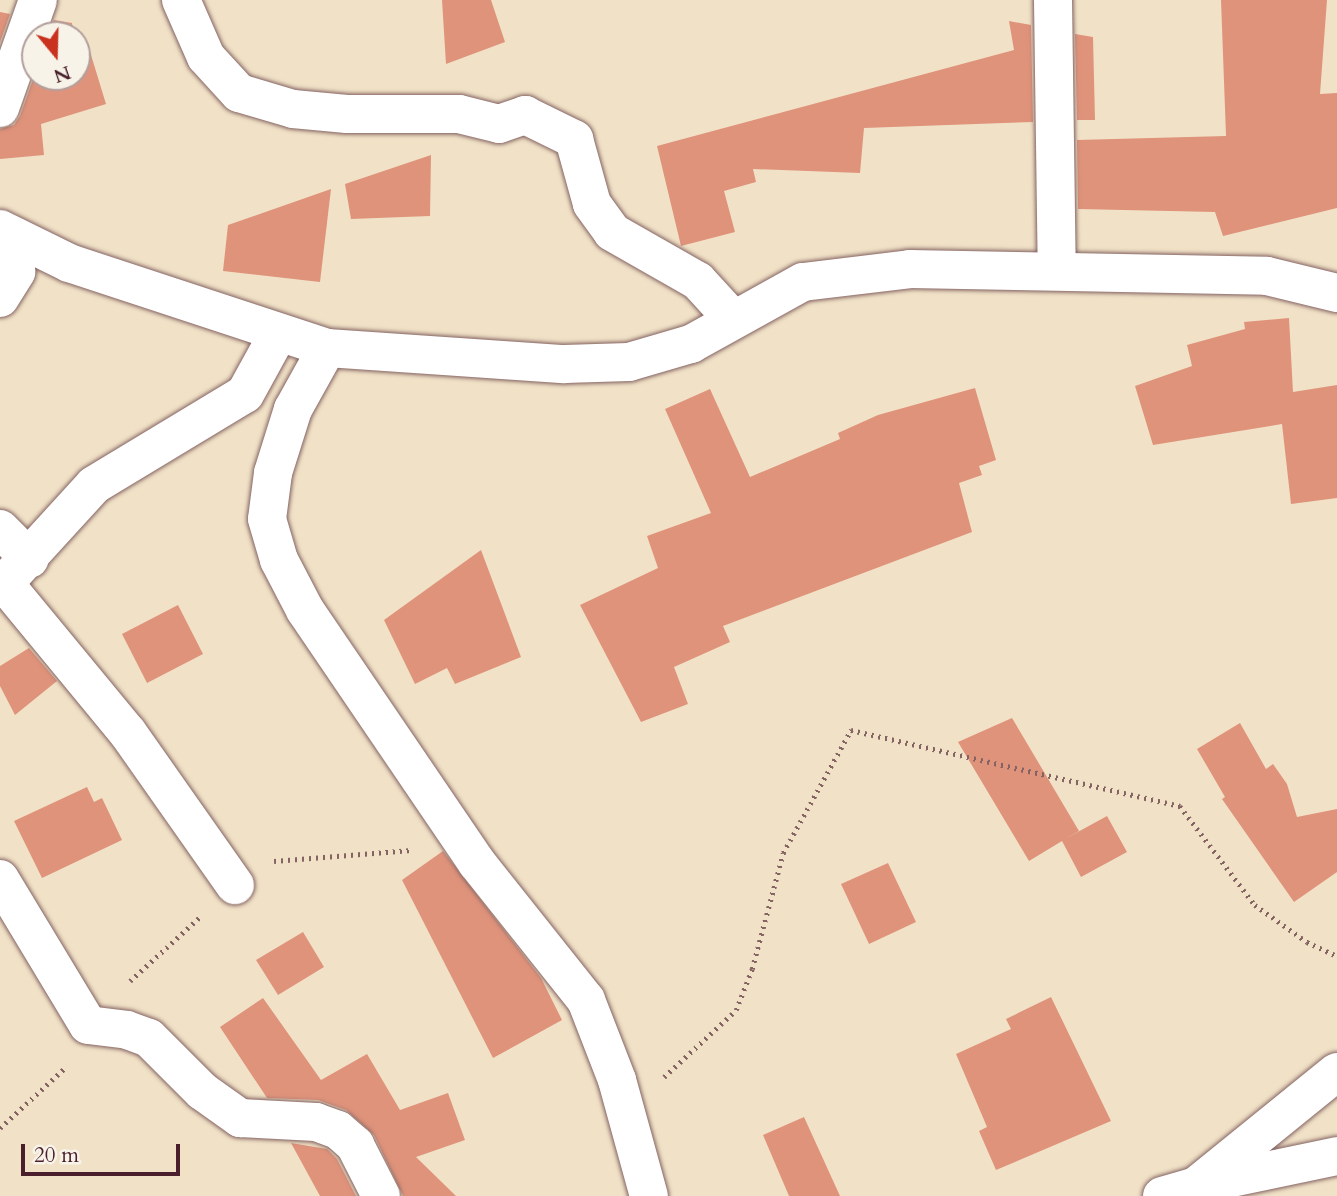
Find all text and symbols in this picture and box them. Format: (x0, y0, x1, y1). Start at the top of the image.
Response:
north arrow (21, 21, 91, 91)
text: N (50, 59, 74, 89)
scale bar (24, 1130, 184, 1174)
text: 20 m (34, 1141, 79, 1170)

